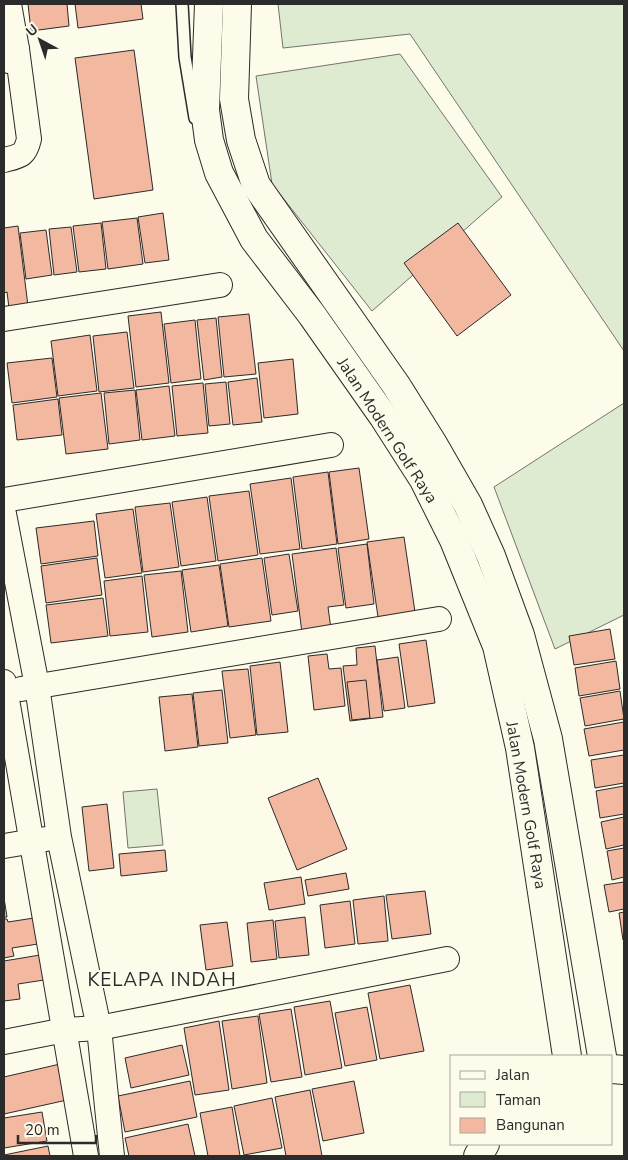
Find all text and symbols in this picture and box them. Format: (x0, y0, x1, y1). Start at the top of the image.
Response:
north arrow (15, 15, 65, 65)
text: U (22, 20, 42, 41)
street label: Jalan Modern Golf Raya (331, 353, 443, 508)
street label: Jalan Modern Golf Raya (500, 719, 552, 891)
district label: KELAPA INDAH (87, 967, 237, 993)
legend (450, 1055, 613, 1145)
text: Jalan (495, 1065, 530, 1085)
text: Taman (496, 1090, 541, 1110)
scale bar (18, 1112, 95, 1144)
text: Bangunan (496, 1115, 565, 1135)
text: 20 m (25, 1120, 60, 1140)

